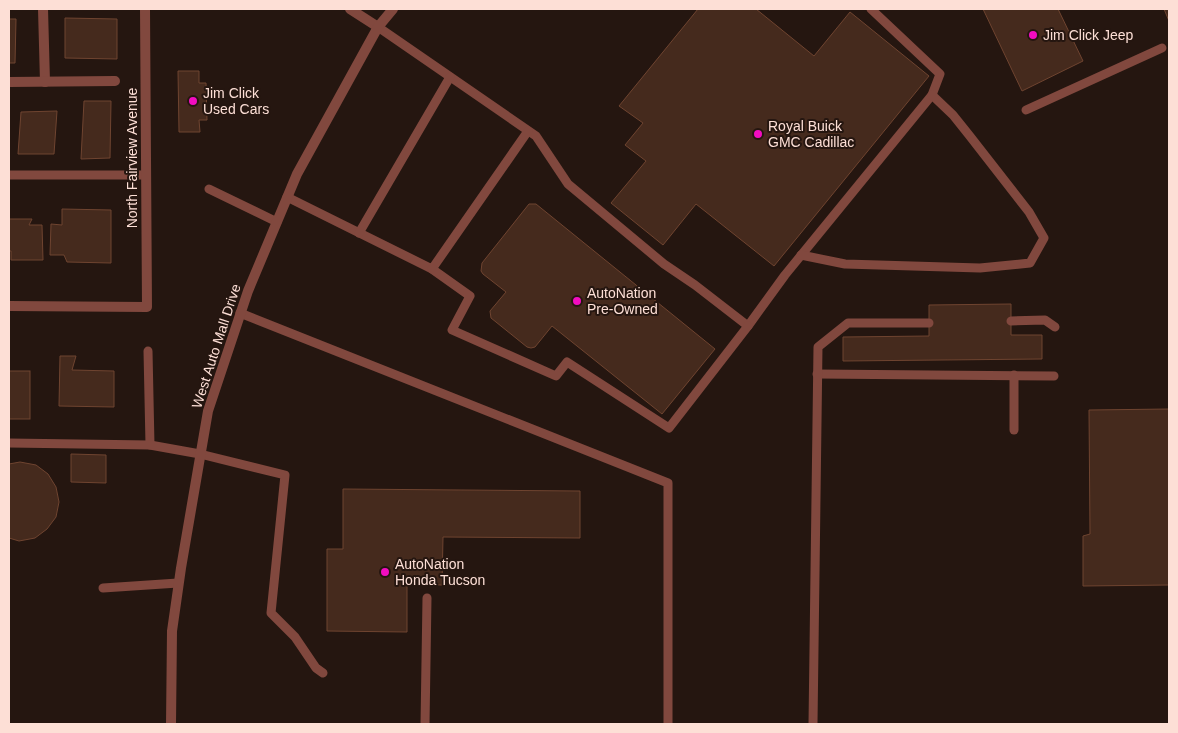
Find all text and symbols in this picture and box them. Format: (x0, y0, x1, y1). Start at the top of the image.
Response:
place label: Jim Click Jeep (1043, 27, 1133, 43)
marker: Jim Click Jeep (1027, 29, 1039, 41)
place label: Jim Click Used Cars (203, 85, 269, 117)
street label: North Fairview Avenue (124, 87, 140, 228)
marker: Jim Click Used Cars (187, 95, 199, 107)
place label: Royal Buick GMC Cadillac (768, 118, 854, 150)
marker: Royal Buick GMC Cadillac (752, 128, 764, 140)
street label: West Auto Mall Drive (188, 282, 244, 410)
place label: AutoNation Pre-Owned (587, 285, 658, 317)
marker: AutoNation Pre-Owned (571, 295, 583, 307)
place label: AutoNation Honda Tucson (395, 556, 485, 588)
marker: AutoNation Honda Tucson (379, 566, 391, 578)

